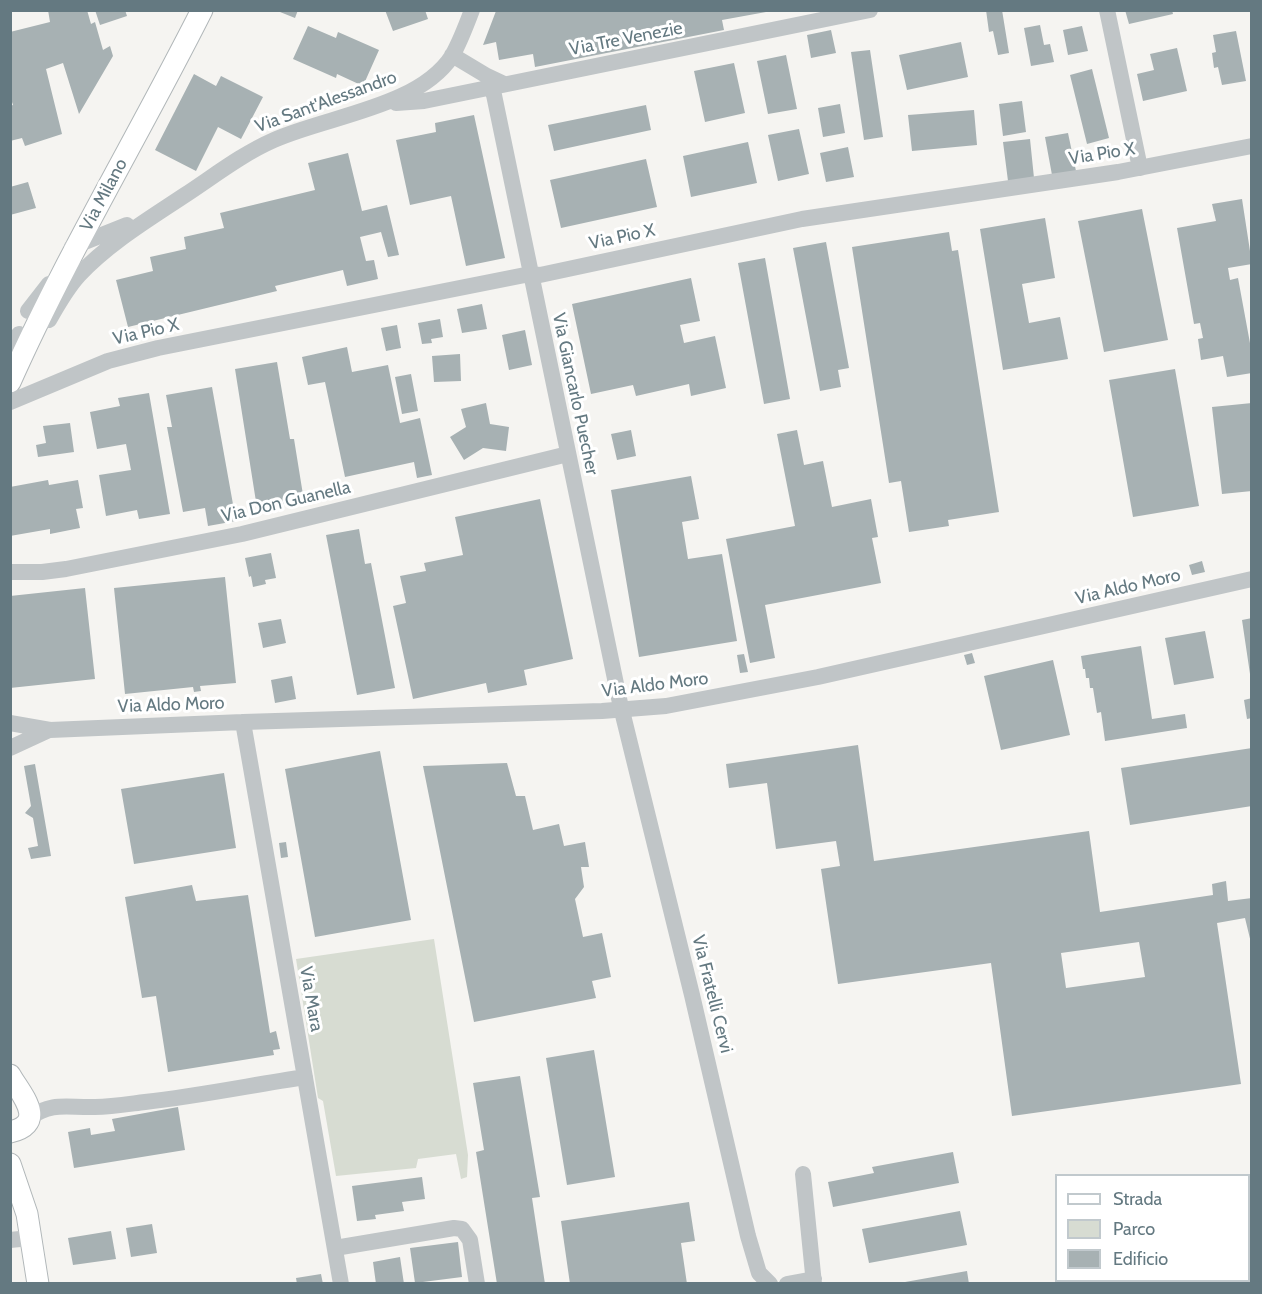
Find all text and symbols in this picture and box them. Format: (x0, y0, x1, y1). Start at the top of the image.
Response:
street label: Via Tre Venezie (568, 17, 684, 61)
street label: Via Sant'Alessandro (252, 66, 400, 138)
street label: Via Pio X (1067, 138, 1137, 170)
street label: Via Milano (76, 155, 132, 235)
street label: Via Pio X (587, 219, 657, 255)
street label: Via Giancarlo Puecher (547, 311, 603, 477)
street label: Via Pio X (111, 314, 181, 350)
street label: Via Don Guanella (219, 477, 353, 527)
street label: Via Aldo Moro (1073, 564, 1183, 610)
street label: Via Aldo Moro (601, 668, 709, 702)
street label: Via Aldo Moro (117, 692, 225, 718)
street label: Via Fratelli Cervi (687, 933, 737, 1055)
street label: Via Mara (295, 965, 327, 1033)
legend (1055, 1174, 1250, 1282)
text: Strada (1113, 1188, 1162, 1210)
text: Parco (1113, 1218, 1155, 1240)
text: Edificio (1113, 1248, 1168, 1270)

